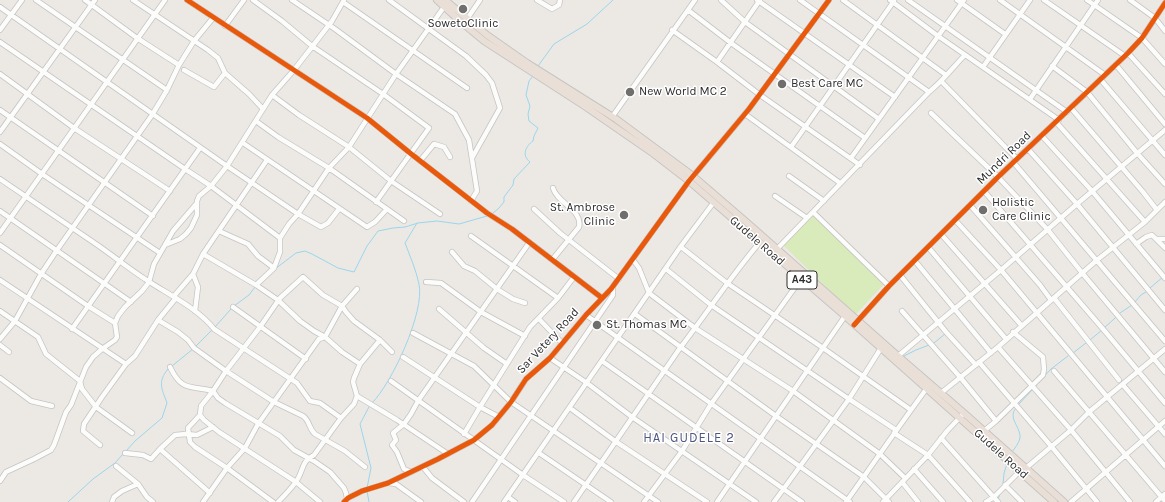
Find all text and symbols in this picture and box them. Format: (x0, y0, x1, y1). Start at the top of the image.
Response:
marker: SowetoClinic (457, 3, 469, 15)
place label: SowetoClinic (427, 17, 499, 31)
place label: Best Care MC (791, 77, 863, 91)
marker: Best Care MC (776, 78, 788, 90)
place label: New World MC 2 (639, 85, 727, 99)
marker: New World MC 2 (624, 86, 636, 98)
street label: Mundri Road (974, 128, 1034, 188)
place label: Holistic Care Clinic (992, 196, 1051, 224)
place label: St. Ambrose Clinic (550, 201, 615, 229)
marker: Holistic Care Clinic (977, 204, 989, 216)
marker: St. Ambrose Clinic (618, 209, 630, 221)
street label: Gudele Road (727, 213, 787, 269)
road number: A43 (787, 271, 817, 289)
street label: Sar Vetery Road (514, 305, 582, 377)
place label: St. Thomas MC (606, 318, 687, 332)
marker: St. Thomas MC (591, 319, 603, 331)
street label: Gudele Road (971, 426, 1031, 482)
district label: HAI GUDELE 2 (643, 430, 735, 446)

